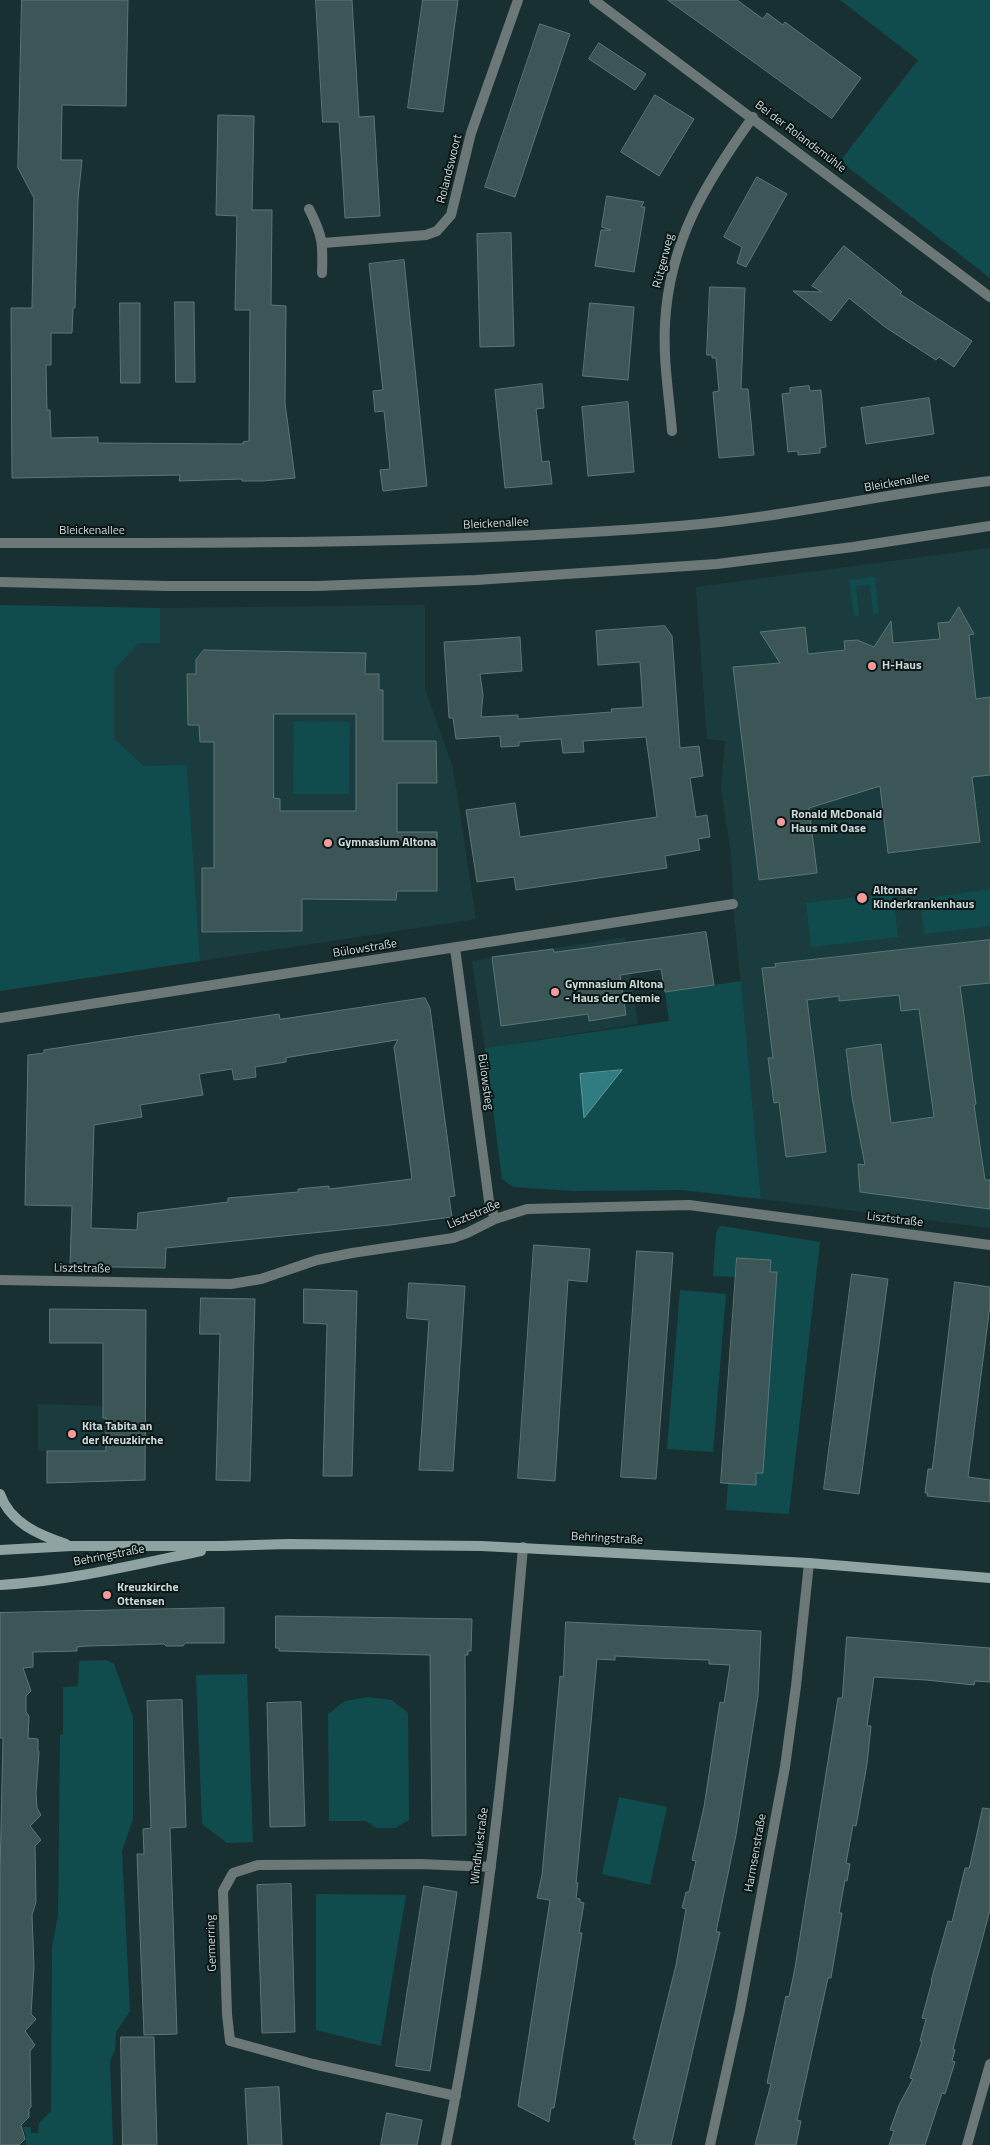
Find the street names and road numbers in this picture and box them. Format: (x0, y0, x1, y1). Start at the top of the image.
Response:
street label: Bei der Rolandsmühle (752, 98, 848, 176)
street label: Rolandswoort (434, 133, 466, 205)
street label: Rütgerweg (650, 232, 678, 290)
street label: Bleickenallee (863, 470, 931, 496)
street label: Bleickenallee (463, 515, 529, 533)
street label: Bleickenallee (59, 524, 125, 538)
street label: Bülowstraße (332, 937, 398, 961)
street label: Bülowstieg (474, 1053, 496, 1111)
street label: Lisztstraße (445, 1197, 503, 1233)
street label: Lisztstraße (866, 1209, 924, 1231)
street label: Lisztstraße (54, 1261, 110, 1277)
street label: Behringstraße (571, 1530, 643, 1548)
street label: Behringstraße (72, 1542, 146, 1570)
street label: Windhukstraße (468, 1807, 492, 1885)
street label: Harmsenstraße (742, 1813, 770, 1893)
street label: Germerring (204, 1914, 220, 1972)

